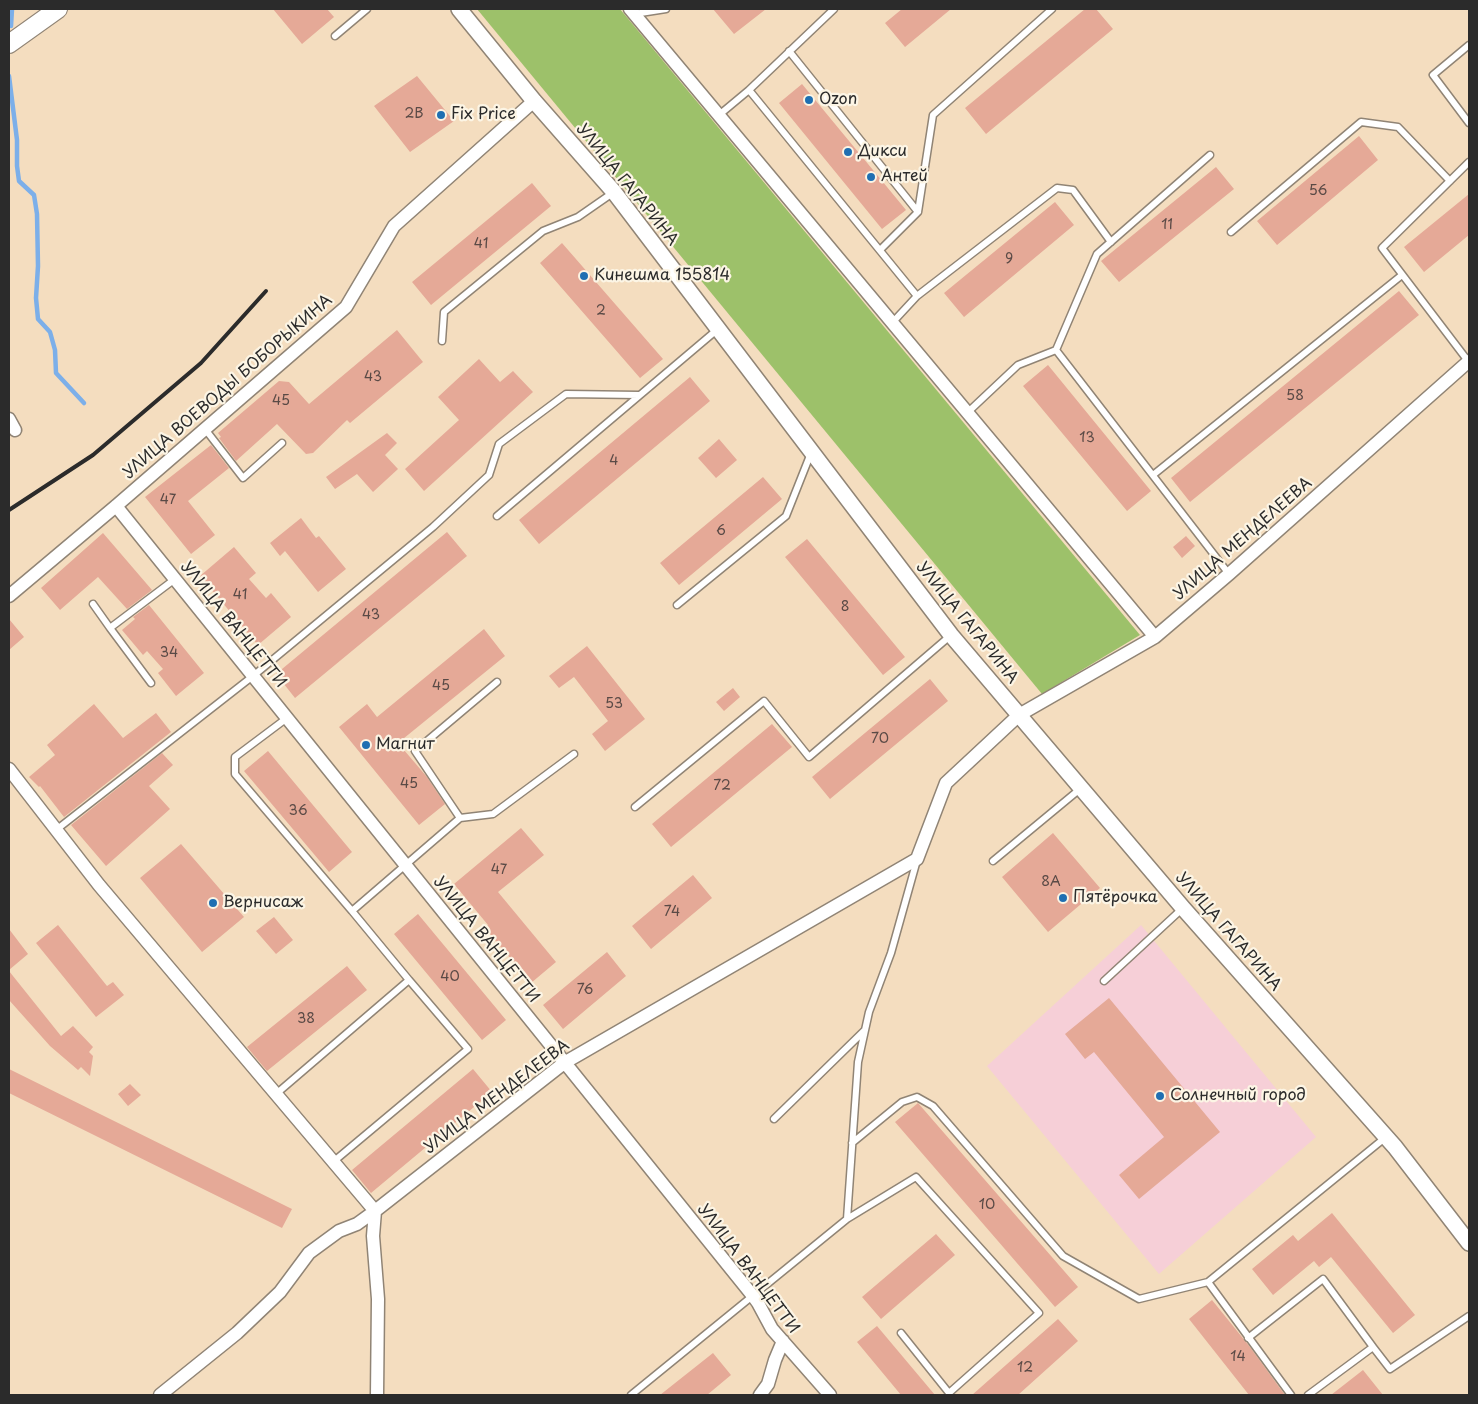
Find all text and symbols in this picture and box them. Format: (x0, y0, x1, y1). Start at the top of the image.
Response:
place label: Ozon (819, 90, 857, 110)
marker: Ozon (803, 94, 815, 106)
place label: Fix Price (451, 105, 516, 125)
house number: 2В (404, 106, 424, 122)
marker: Fix Price (435, 109, 447, 121)
street label: УЛИЦА ГАГАРИНА (572, 120, 682, 250)
place label: Дикси (858, 142, 907, 162)
marker: Дикси (842, 146, 854, 158)
place label: Антей (881, 167, 928, 187)
marker: Антей (865, 171, 877, 183)
house number: 56 (1309, 183, 1327, 199)
house number: 11 (1161, 217, 1173, 233)
house number: 41 (474, 236, 488, 252)
house number: 9 (1005, 251, 1013, 267)
place label: Кинешма 155814 (594, 266, 730, 286)
marker: Кинешма 155814 (578, 270, 590, 282)
street label: УЛИЦА ВОЕВОДЫ БОБОРЫКИНА (120, 291, 336, 483)
house number: 2 (596, 303, 606, 319)
house number: 43 (364, 369, 382, 385)
house number: 58 (1286, 388, 1304, 404)
house number: 45 (272, 393, 290, 409)
house number: 13 (1079, 430, 1095, 446)
house number: 4 (609, 453, 619, 469)
street label: УЛИЦА МЕНДЕЛЕЕВА (1170, 474, 1316, 604)
house number: 47 (160, 492, 176, 508)
house number: 6 (716, 523, 726, 539)
street label: УЛИЦА ВАНЦЕТТИ (176, 558, 290, 692)
street label: УЛИЦА ГАГАРИНА (912, 558, 1022, 688)
house number: 41 (233, 587, 247, 603)
house number: 8 (841, 599, 849, 615)
house number: 43 (362, 607, 380, 623)
house number: 34 (160, 645, 178, 661)
house number: 45 (432, 678, 450, 694)
house number: 53 (605, 696, 623, 712)
house number: 70 (871, 731, 889, 747)
place label: Магнит (376, 735, 435, 755)
marker: Магнит (360, 739, 372, 751)
house number: 45 (400, 776, 418, 792)
house number: 72 (713, 778, 731, 794)
house number: 36 (288, 803, 308, 819)
house number: 47 (491, 862, 507, 878)
street label: УЛИЦА ГАГАРИНА (1171, 869, 1285, 995)
street label: УЛИЦА ВАНЦЕТТИ (429, 873, 543, 1007)
house number: 8А (1041, 874, 1061, 890)
place label: Пятёрочка (1073, 888, 1158, 908)
marker: Пятёрочка (1057, 892, 1069, 904)
place label: Вернисаж (223, 893, 303, 913)
marker: Вернисаж (207, 897, 219, 909)
house number: 74 (664, 904, 680, 920)
house number: 40 (440, 969, 460, 985)
house number: 76 (577, 982, 593, 998)
house number: 38 (297, 1011, 315, 1027)
street label: УЛИЦА МЕНДЕЛЕЕВА (421, 1036, 573, 1158)
place label: Солнечный город (1170, 1086, 1306, 1106)
marker: Солнечный город (1154, 1090, 1166, 1102)
house number: 10 (979, 1197, 995, 1213)
street label: УЛИЦА ВАНЦЕТТИ (693, 1200, 803, 1338)
house number: 14 (1230, 1349, 1246, 1365)
house number: 12 (1017, 1360, 1033, 1376)

